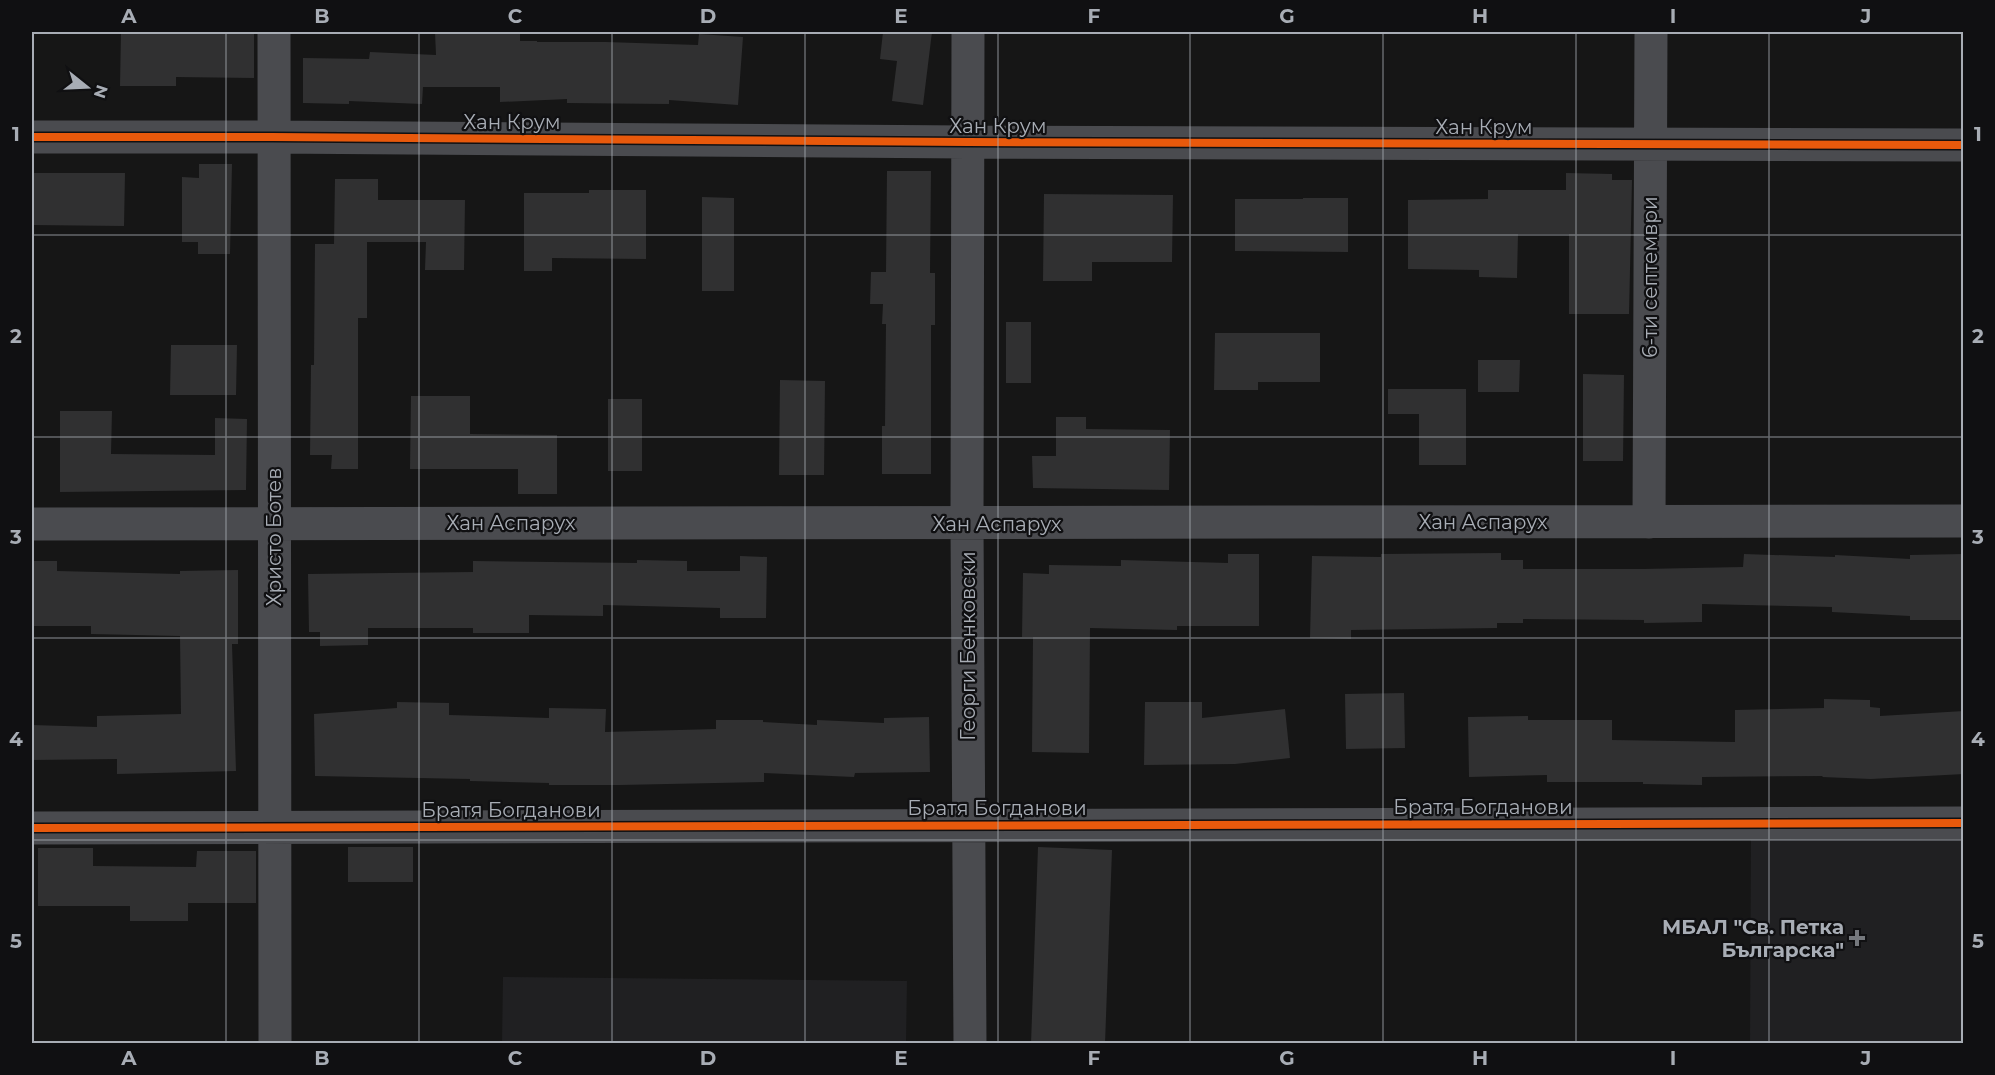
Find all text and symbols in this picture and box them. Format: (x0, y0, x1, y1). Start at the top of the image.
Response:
text: A (120, 4, 137, 28)
text: B (314, 4, 330, 28)
text: C (508, 4, 523, 28)
text: D (700, 4, 716, 28)
text: E (894, 4, 908, 28)
text: F (1088, 4, 1101, 28)
text: G (1279, 4, 1295, 28)
text: H (1472, 4, 1488, 28)
text: I (1670, 4, 1676, 28)
text: J (1860, 4, 1871, 28)
north arrow (57, 57, 117, 117)
text: N (90, 82, 112, 101)
street label: Хан Крум (463, 110, 561, 134)
street label: Хан Крум (949, 114, 1047, 138)
street label: Хан Крум (1435, 115, 1533, 139)
text: 1 (12, 122, 20, 146)
text: 1 (1974, 122, 1982, 146)
street label: 6-ти септември (1638, 196, 1662, 358)
text: 2 (10, 324, 22, 348)
text: 2 (1972, 324, 1984, 348)
street label: Христо Ботев (262, 468, 286, 606)
street label: Хан Аспарух (1419, 510, 1548, 534)
street label: Хан Аспарух (447, 511, 576, 535)
street label: Хан Аспарух (933, 512, 1062, 536)
text: 3 (9, 525, 22, 549)
text: 3 (1971, 525, 1984, 549)
street label: Георги Бенковски (956, 551, 980, 741)
text: 4 (9, 727, 23, 751)
text: 4 (1971, 727, 1985, 751)
street label: Братя Богданови (1393, 795, 1573, 819)
street label: Братя Богданови (907, 796, 1087, 820)
street label: Братя Богданови (421, 798, 601, 822)
place label: МБАЛ "Св. Петка Българска" (1662, 915, 1844, 962)
text: 5 (10, 929, 22, 953)
marker: МБАЛ "Св. Петка Българска" (1848, 929, 1866, 947)
text: 5 (1972, 929, 1984, 953)
text: A (120, 1046, 137, 1070)
text: B (314, 1046, 330, 1070)
text: C (508, 1046, 523, 1070)
text: D (700, 1046, 716, 1070)
text: E (894, 1046, 908, 1070)
text: F (1088, 1046, 1101, 1070)
text: G (1279, 1046, 1295, 1070)
text: H (1472, 1046, 1488, 1070)
text: I (1670, 1046, 1676, 1070)
text: J (1860, 1046, 1871, 1070)

